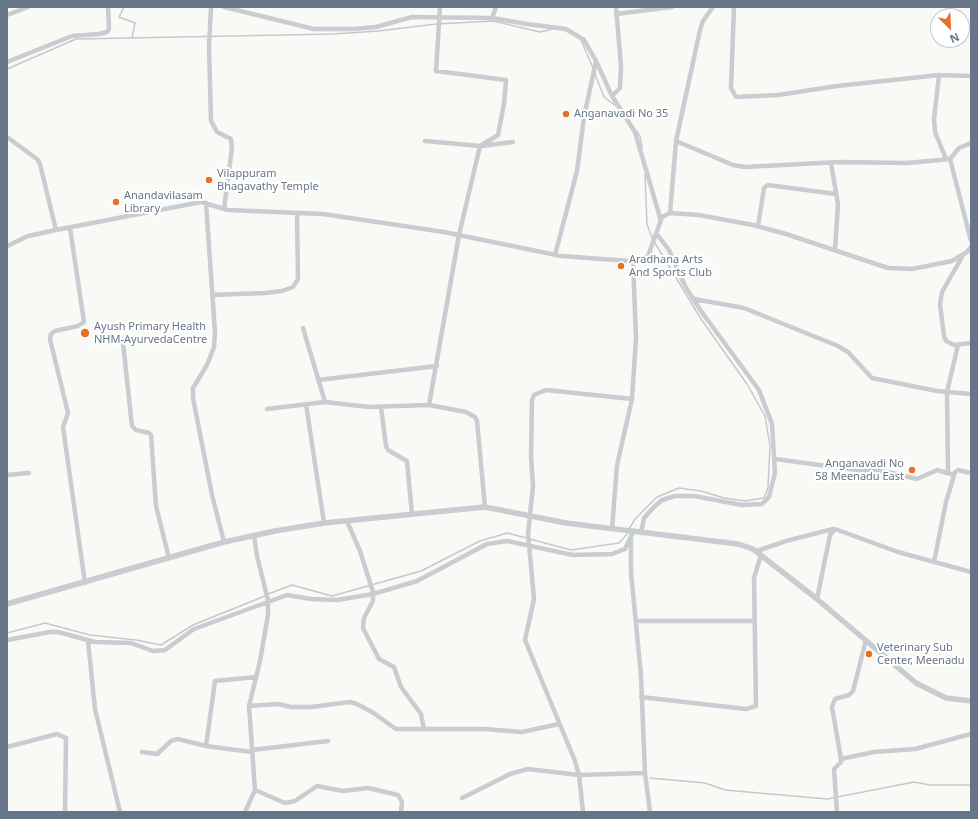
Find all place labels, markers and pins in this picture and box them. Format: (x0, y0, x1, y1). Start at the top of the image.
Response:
place label: Anganavadi No 35 (574, 107, 668, 121)
marker: Anganavadi No 35 (561, 109, 571, 119)
place label: Vilappuram Bhagavathy Temple (217, 167, 319, 193)
marker: Vilappuram Bhagavathy Temple (204, 175, 214, 185)
place label: Anandavilasam Library (124, 189, 203, 215)
marker: Anandavilasam Library (111, 197, 121, 207)
place label: Aradhana Arts And Sports Club (629, 253, 712, 279)
marker: Aradhana Arts And Sports Club (616, 261, 626, 271)
place label: Ayush Primary Health NHM-AyurvedaCentre (94, 320, 207, 346)
marker: Ayush Primary Health NHM-AyurvedaCentre (79, 327, 91, 339)
place label: Anganavadi No 58 Meenadu East (815, 457, 904, 483)
marker: Anganavadi No 58 Meenadu East (907, 465, 917, 475)
place label: Veterinary Sub Center, Meenadu (877, 641, 965, 667)
marker: Veterinary Sub Center, Meenadu (864, 649, 874, 659)

